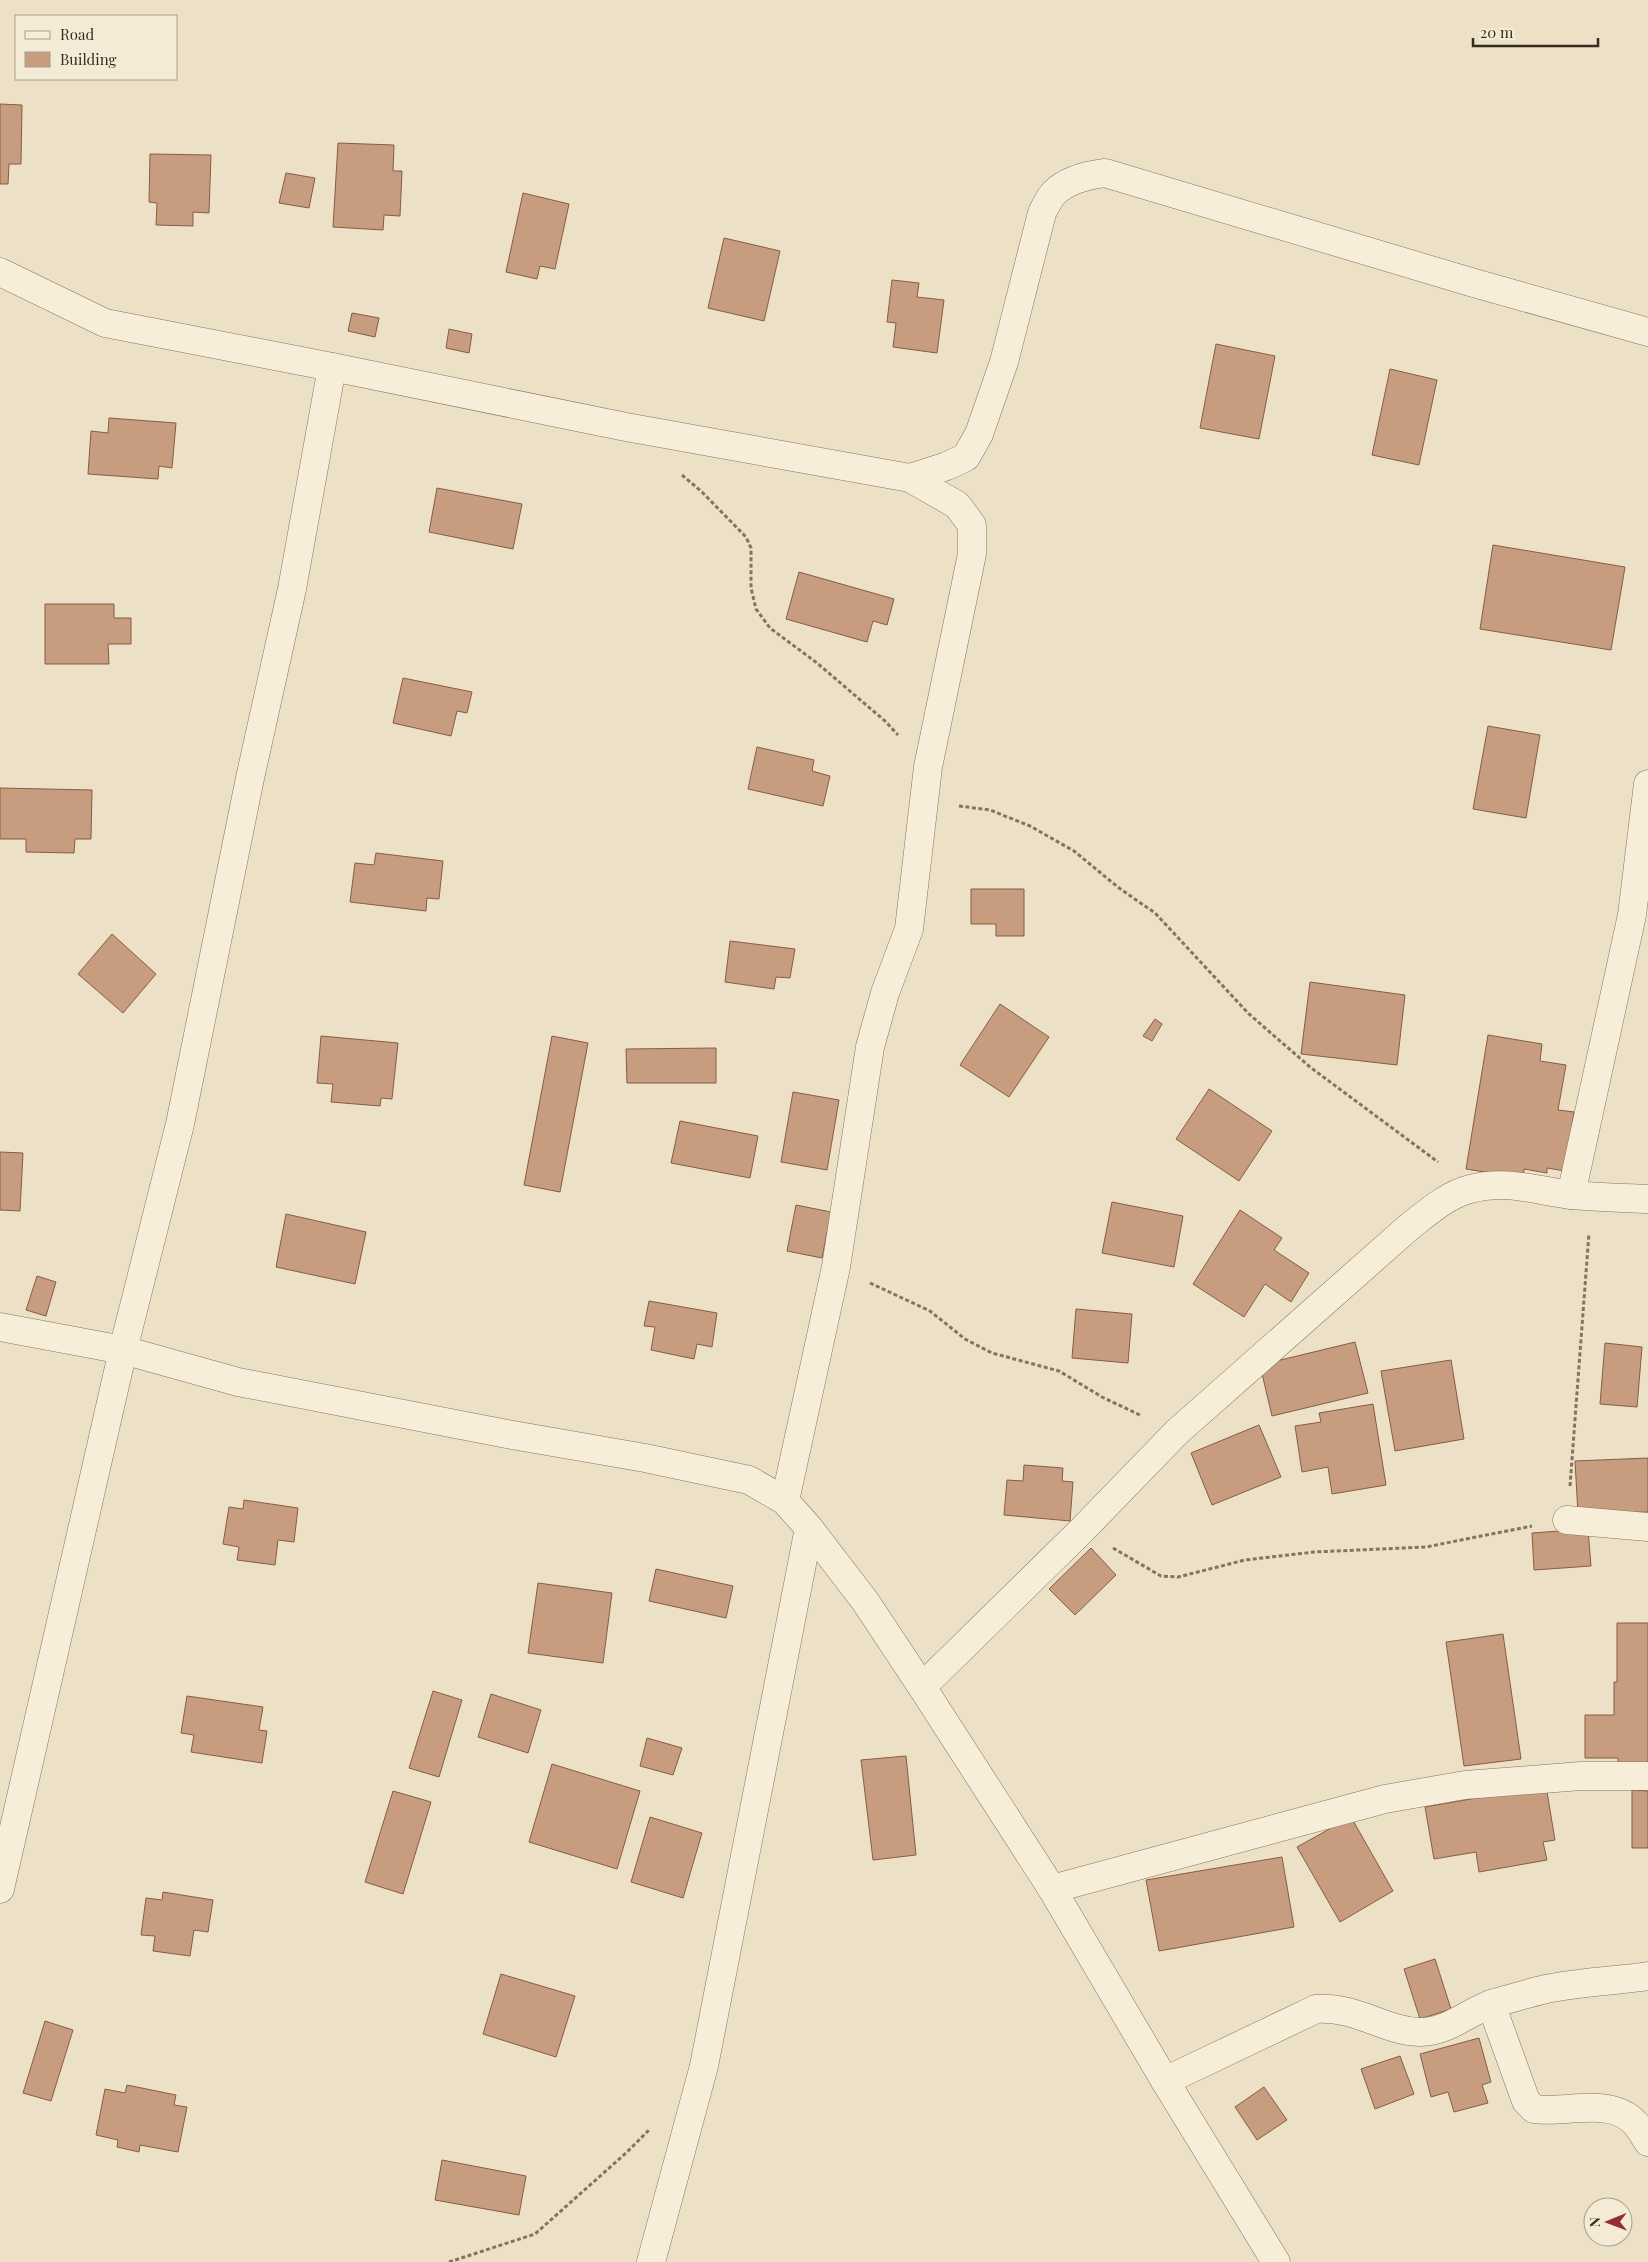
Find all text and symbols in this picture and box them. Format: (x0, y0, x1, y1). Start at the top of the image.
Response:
legend (15, 15, 178, 80)
scale bar (1473, 15, 1598, 47)
text: 20 m (1480, 22, 1514, 42)
text: Road (60, 24, 94, 44)
text: Building (60, 49, 117, 69)
north arrow (1583, 2197, 1633, 2247)
text: N (1585, 2217, 1604, 2227)

